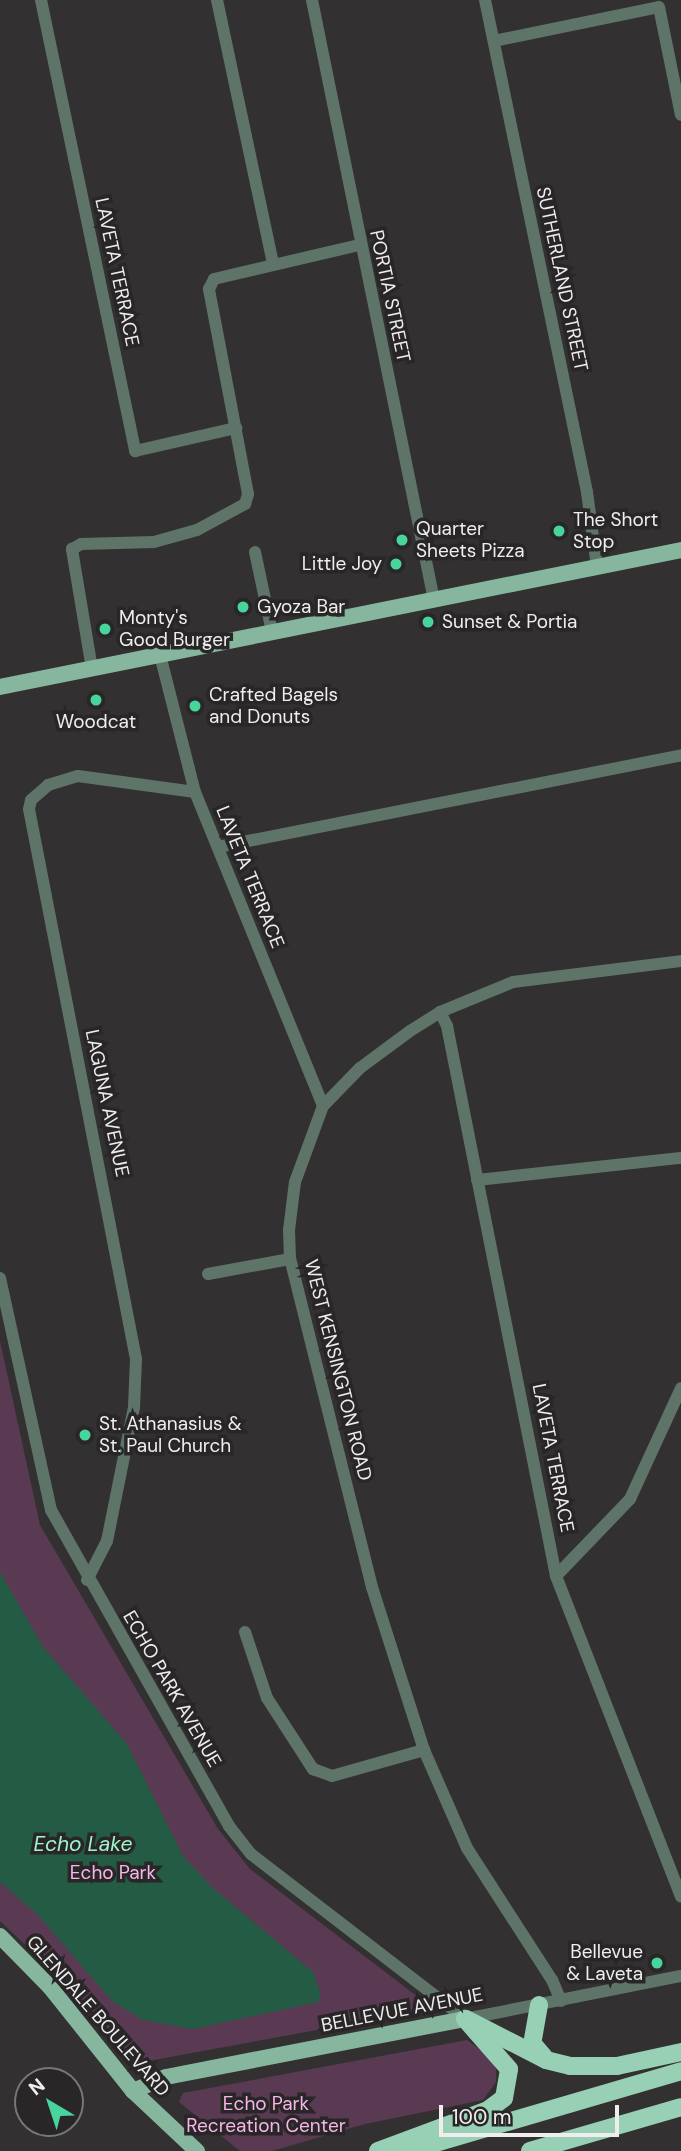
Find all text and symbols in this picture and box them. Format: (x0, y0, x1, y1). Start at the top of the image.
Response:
street label: SUTHERLAND STREET (531, 185, 593, 373)
street label: LAVETA TERRACE (90, 196, 144, 348)
street label: PORTIA STREET (365, 228, 415, 364)
place label: The Short Stop (573, 509, 658, 553)
place label: Quarter Sheets Pizza (416, 518, 525, 562)
marker: The Short Stop (551, 523, 567, 539)
marker: Quarter Sheets Pizza (394, 532, 410, 548)
place label: Little Joy (302, 553, 382, 575)
marker: Little Joy (388, 556, 404, 572)
place label: Gyoza Bar (257, 596, 345, 618)
marker: Gyoza Bar (235, 599, 251, 615)
place label: Monty's Good Burger (119, 607, 230, 651)
place label: Sunset & Portia (442, 611, 577, 633)
marker: Sunset & Portia (420, 614, 436, 630)
marker: Monty's Good Burger (97, 621, 113, 637)
place label: Crafted Bagels and Donuts (209, 684, 338, 728)
marker: Woodcat (88, 692, 104, 708)
marker: Crafted Bagels and Donuts (187, 698, 203, 714)
place label: Woodcat (56, 711, 136, 733)
street label: LAVETA TERRACE (211, 803, 289, 951)
street label: LAGUNA AVENUE (80, 1027, 134, 1179)
street label: WEST KENSINGTON ROAD (299, 1257, 377, 1483)
street label: LAVETA TERRACE (527, 1382, 579, 1534)
place label: St. Athanasius & St. Paul Church (99, 1413, 242, 1457)
marker: St. Athanasius & St. Paul Church (77, 1427, 93, 1443)
street label: ECHO PARK AVENUE (118, 1607, 226, 1771)
water label: Echo Lake (34, 1831, 132, 1857)
park label: Echo Park (70, 1862, 156, 1884)
street label: GLENDALE BOULEVARD (22, 1931, 174, 2101)
place label: Bellevue & Laveta (566, 1941, 643, 1985)
marker: Bellevue & Laveta (649, 1955, 665, 1971)
street label: BELLEVUE AVENUE (319, 1983, 485, 2037)
north arrow (14, 2067, 84, 2137)
scale bar (443, 2092, 623, 2136)
park label: Echo Park Recreation Center (186, 2093, 346, 2137)
text: 100 m (452, 2103, 512, 2131)

